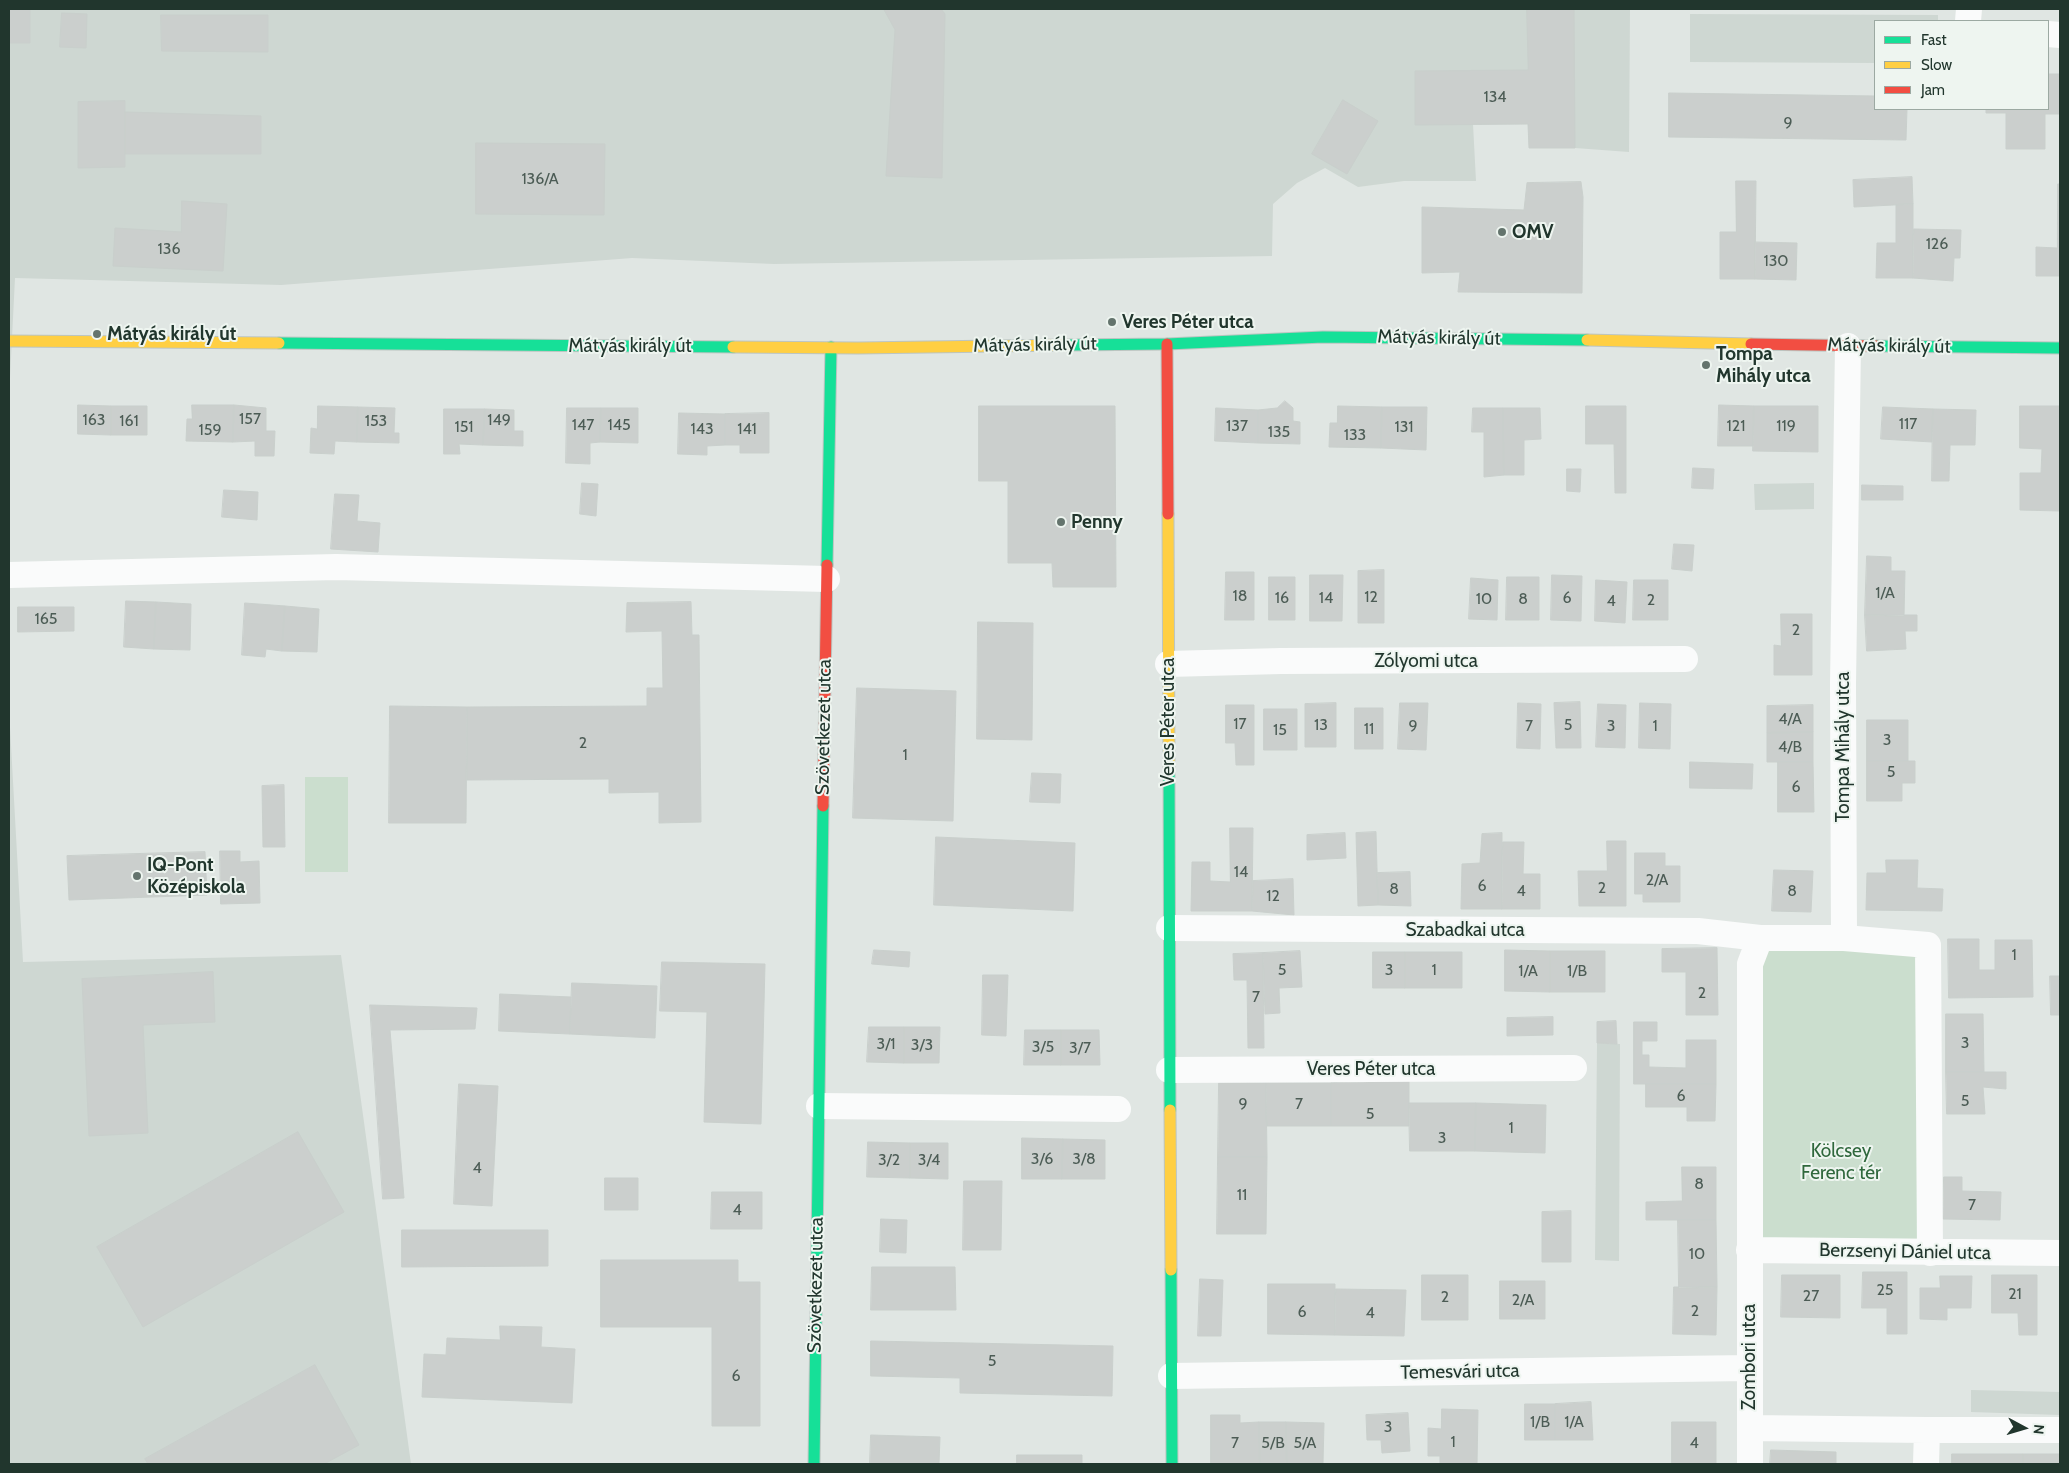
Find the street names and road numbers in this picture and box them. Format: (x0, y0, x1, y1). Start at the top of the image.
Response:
street label: Mátyás király út (1377, 326, 1501, 350)
street label: Mátyás király út (973, 333, 1097, 357)
street label: Mátyás király út (1827, 334, 1951, 358)
street label: Mátyás király út (568, 335, 692, 357)
street label: Zólyomi utca (1374, 650, 1478, 672)
street label: Veres Péter utca (1157, 658, 1179, 786)
street label: Szövetkezet utca (811, 659, 837, 795)
street label: Tompa Mihály utca (1832, 672, 1854, 822)
street label: Szabadkai utca (1405, 919, 1525, 941)
street label: Veres Péter utca (1307, 1058, 1435, 1080)
street label: Szövetkezet utca (803, 1217, 829, 1353)
street label: Berzsenyi Dániel utca (1819, 1239, 1991, 1265)
street label: Zombori utca (1738, 1304, 1760, 1410)
street label: Temesvári utca (1400, 1360, 1520, 1384)

